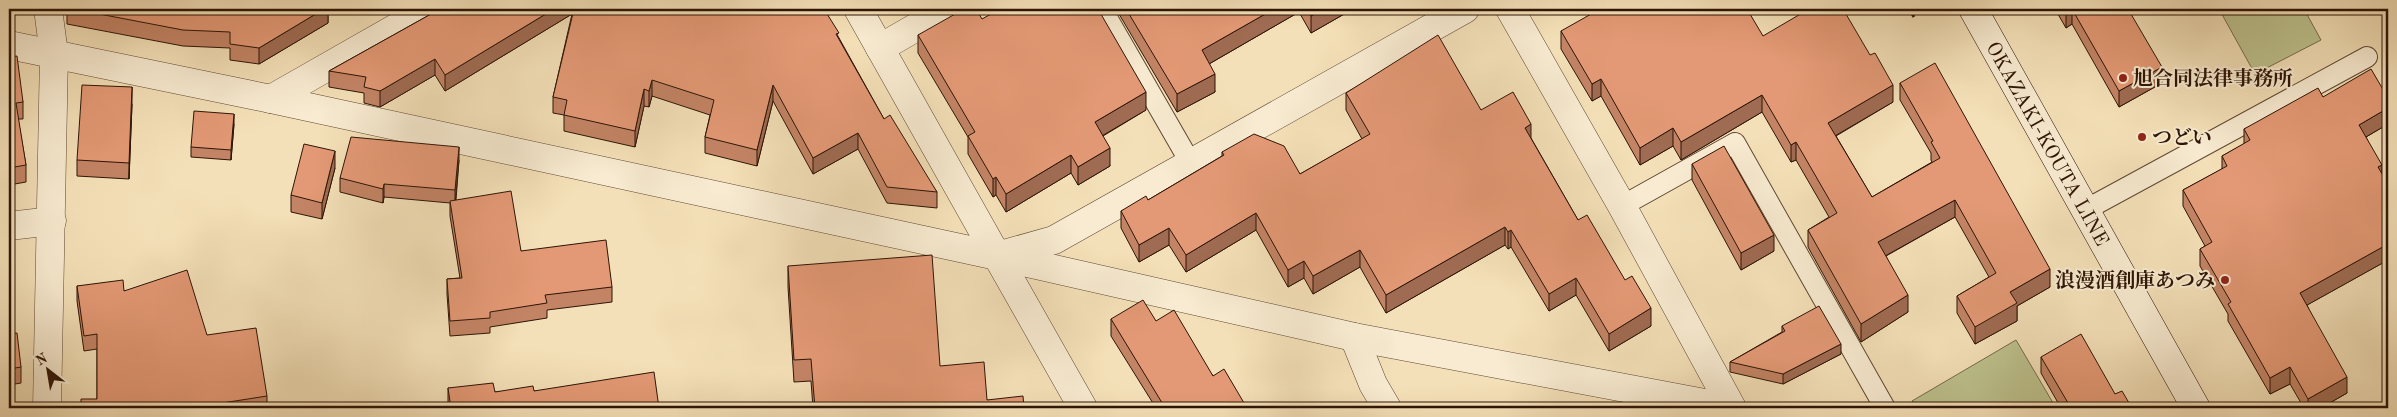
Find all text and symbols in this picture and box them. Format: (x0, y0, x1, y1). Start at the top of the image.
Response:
street label: OKAZAKI-KOUTA LINE (1981, 39, 2111, 250)
place label: 旭合同法律事務所 (2133, 67, 2293, 90)
marker: 旭合同法律事務所 (2117, 72, 2129, 84)
place label: つどい (2152, 127, 2212, 149)
marker: つどい (2136, 131, 2148, 143)
place label: 浪漫酒創庫あつみ (2055, 269, 2215, 292)
marker: 浪漫酒創庫あつみ (2219, 274, 2231, 286)
north arrow (22, 344, 72, 394)
text: N (34, 351, 50, 368)

